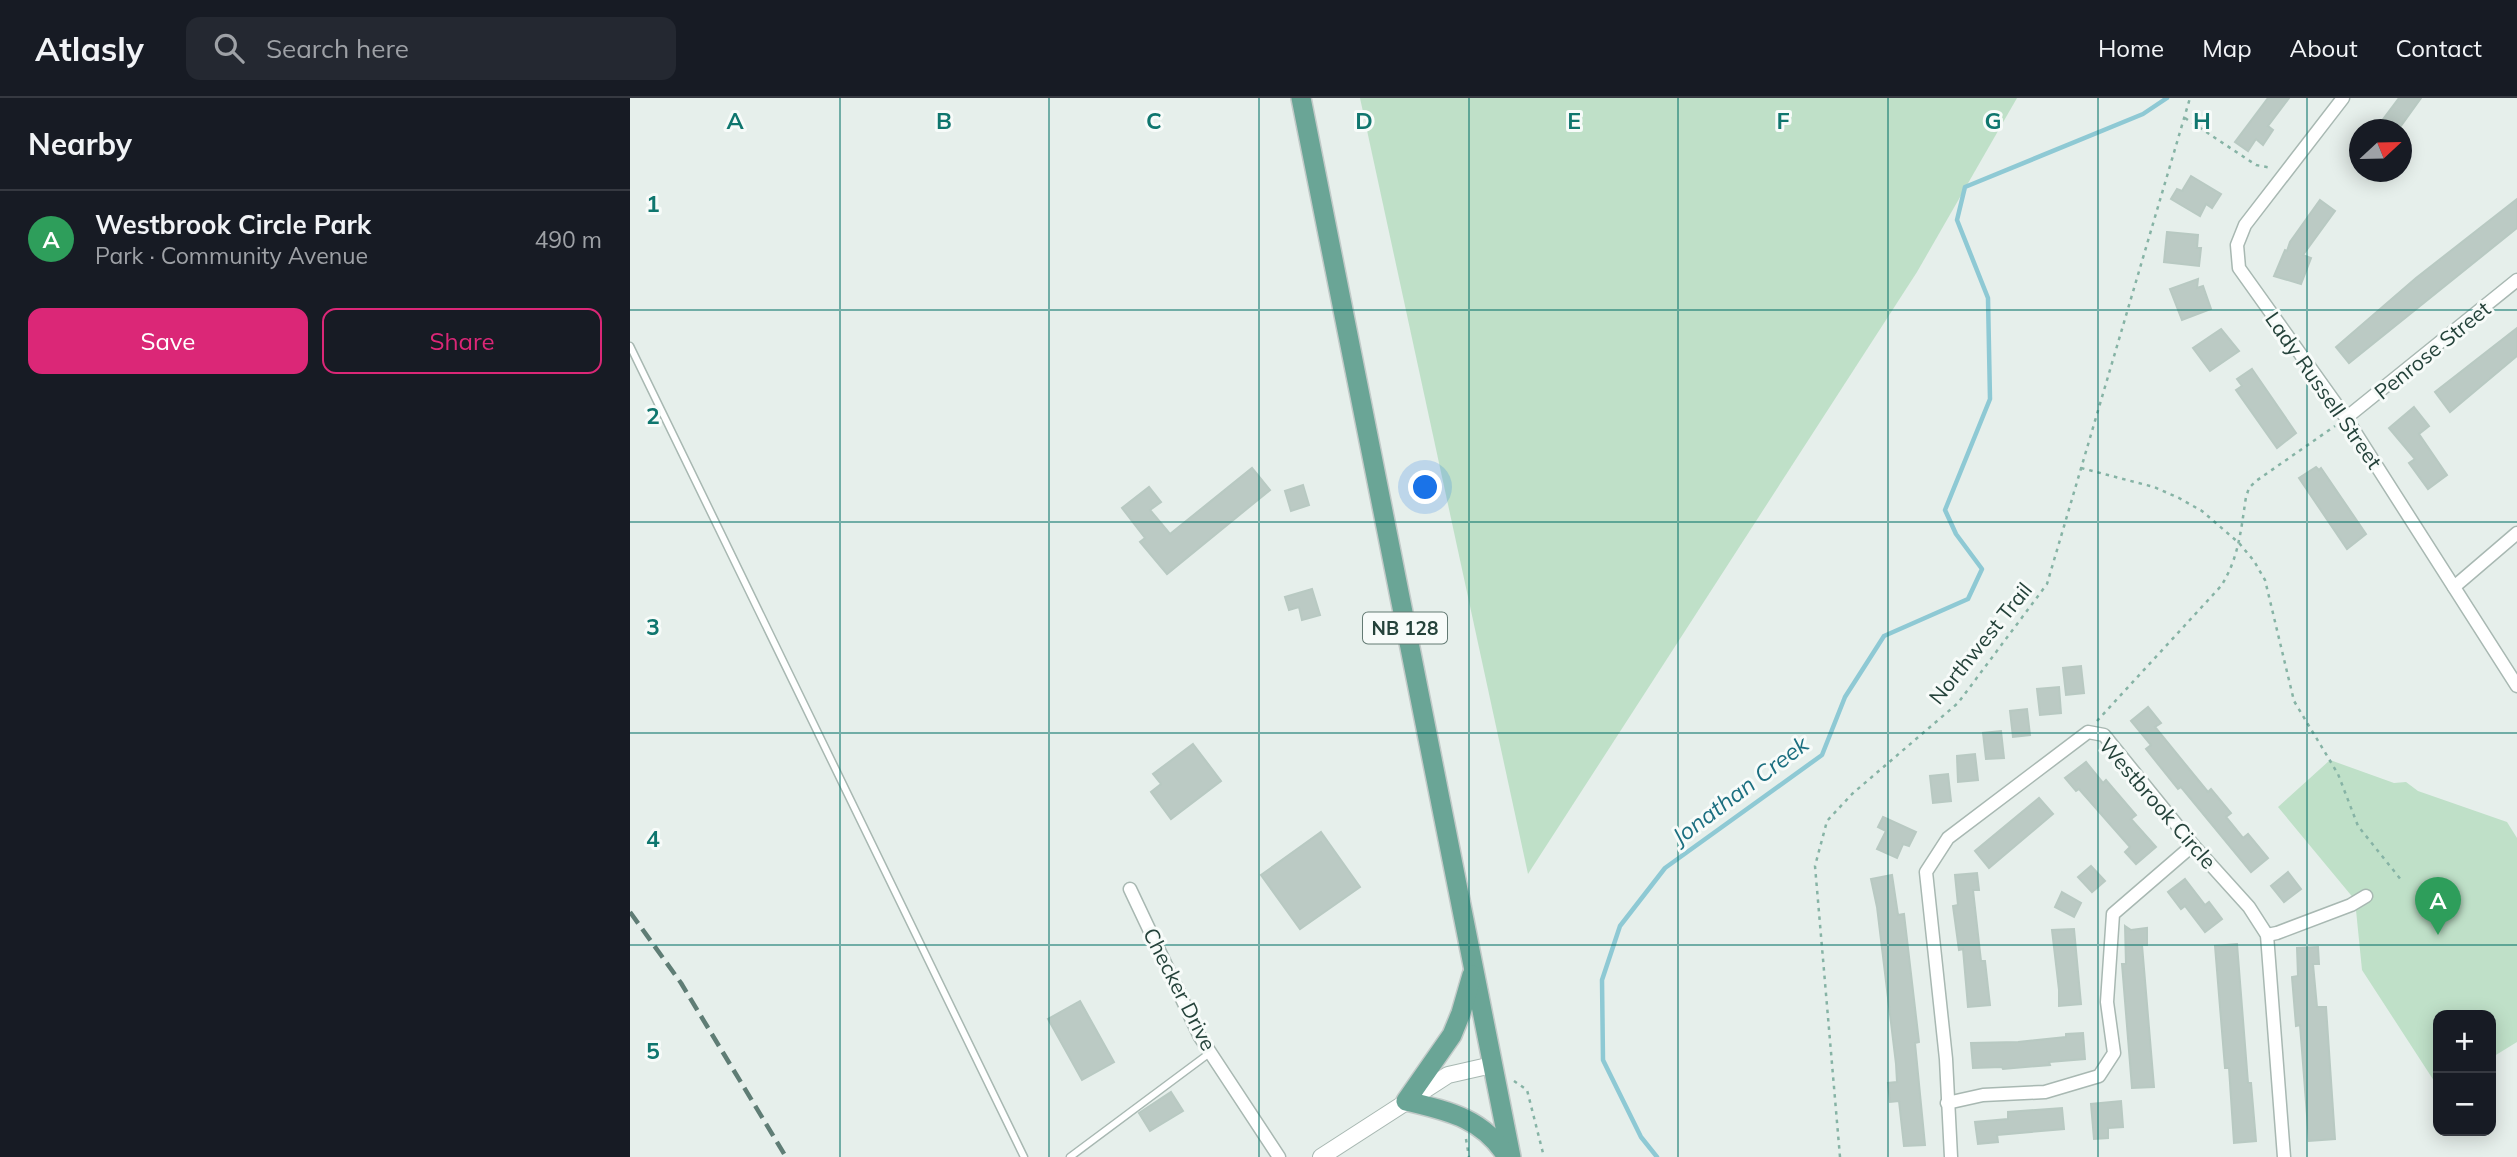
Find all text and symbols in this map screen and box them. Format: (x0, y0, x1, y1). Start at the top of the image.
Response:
search box (186, 17, 676, 80)
text: Atlasly (35, 28, 144, 69)
icon: search (210, 29, 248, 67)
text: Search here (266, 32, 409, 65)
text: Home (2098, 33, 2164, 63)
text: Map (2202, 33, 2252, 63)
text: About (2290, 33, 2358, 63)
text: Contact (2396, 33, 2482, 63)
text: A (726, 106, 744, 135)
text: B (936, 106, 952, 135)
text: C (1146, 106, 1162, 135)
text: D (1355, 106, 1373, 135)
text: E (1567, 106, 1581, 135)
text: F (1776, 106, 1790, 135)
text: G (1984, 106, 2002, 135)
text: H (2193, 106, 2211, 135)
north arrow (2349, 119, 2412, 182)
text: Nearby (28, 125, 132, 163)
text: 1 (646, 189, 660, 218)
text: Westbrook Circle Park (95, 208, 371, 241)
text: A (42, 225, 60, 254)
text: 490 m (534, 225, 602, 254)
text: Park · Community Avenue (95, 241, 368, 270)
street label: Penrose Street (2369, 295, 2495, 405)
street label: Lady Russell Street (2260, 306, 2388, 474)
button: Save (28, 308, 308, 374)
button: Share (322, 308, 602, 374)
text: 2 (646, 401, 660, 430)
your location (1408, 470, 1442, 504)
street label: Northwest Trail (1923, 577, 2037, 709)
text: 3 (646, 612, 660, 641)
road number: NB 128 (1363, 612, 1447, 643)
water label: Jonathan Creek (1664, 729, 1815, 852)
street label: Westbrook Circle (2094, 732, 2222, 874)
text: 4 (646, 824, 660, 853)
pin: A (2415, 877, 2461, 935)
street label: Checker Drive (1138, 923, 1222, 1055)
map controls (2433, 1010, 2496, 1136)
button: + (2433, 1010, 2496, 1073)
text: 5 (646, 1036, 660, 1065)
button: − (2433, 1073, 2496, 1136)

